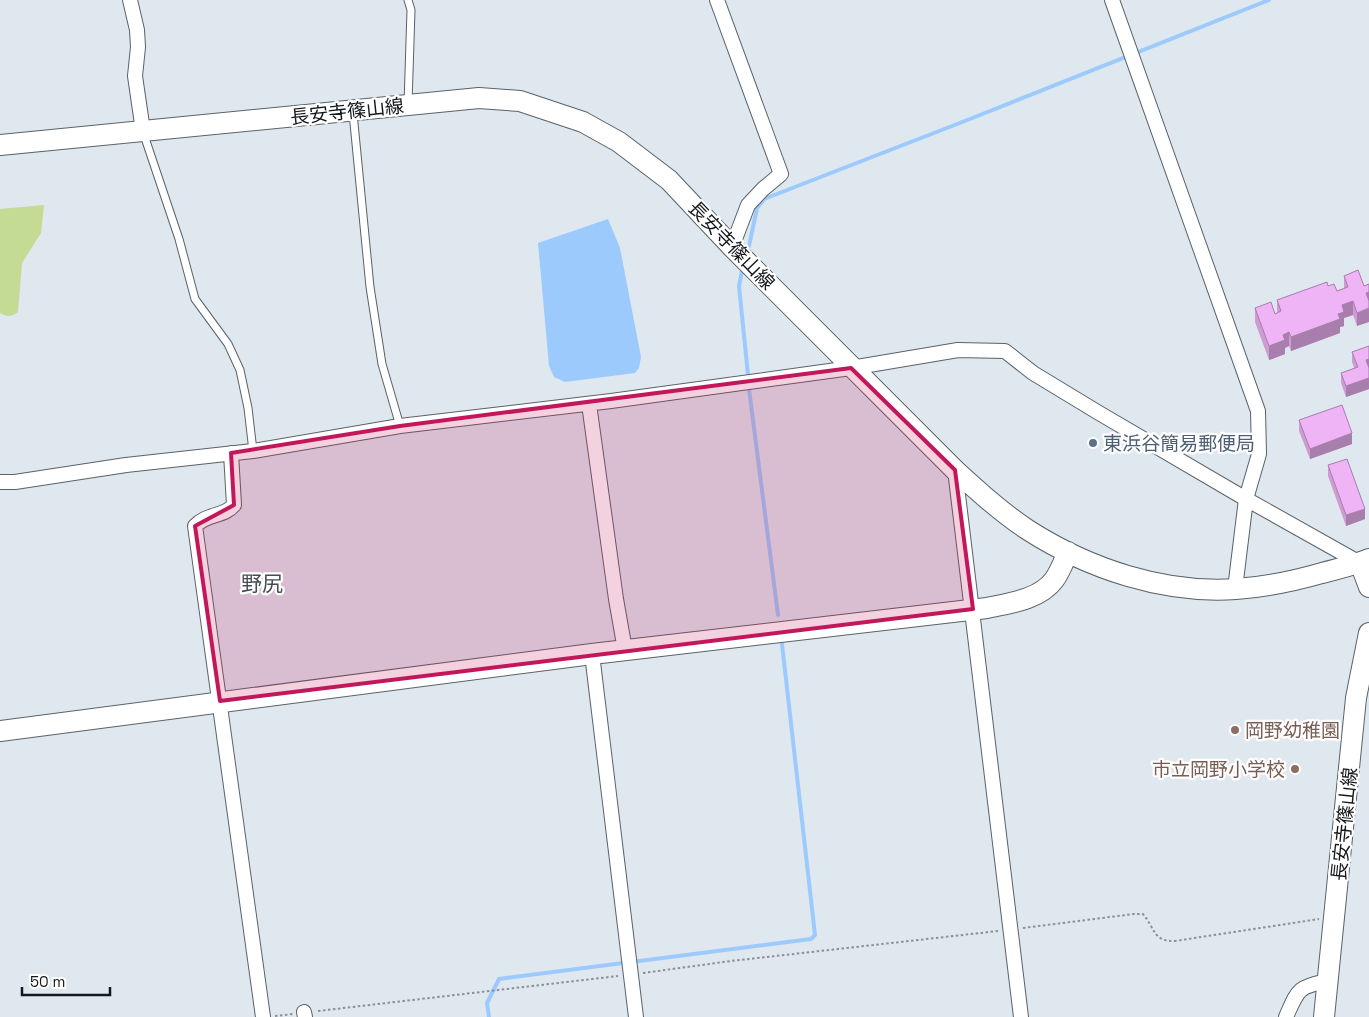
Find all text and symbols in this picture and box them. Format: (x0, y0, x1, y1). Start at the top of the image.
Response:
street label: 長安寺篠山線 (289, 93, 405, 130)
street label: 長安寺篠山線 (683, 196, 780, 295)
place label: 東浜谷簡易郵便局 (1103, 431, 1255, 456)
marker: 東浜谷簡易郵便局 (1087, 437, 1099, 449)
district label: 野尻 (241, 570, 283, 597)
place label: 岡野幼稚園 (1245, 718, 1340, 743)
marker: 岡野幼稚園 (1229, 724, 1241, 736)
place label: 市立岡野小学校 (1152, 757, 1285, 782)
marker: 市立岡野小学校 (1289, 763, 1301, 775)
street label: 長安寺篠山線 (1326, 766, 1363, 882)
scale bar (22, 964, 110, 996)
text: 50 m (30, 972, 65, 991)

